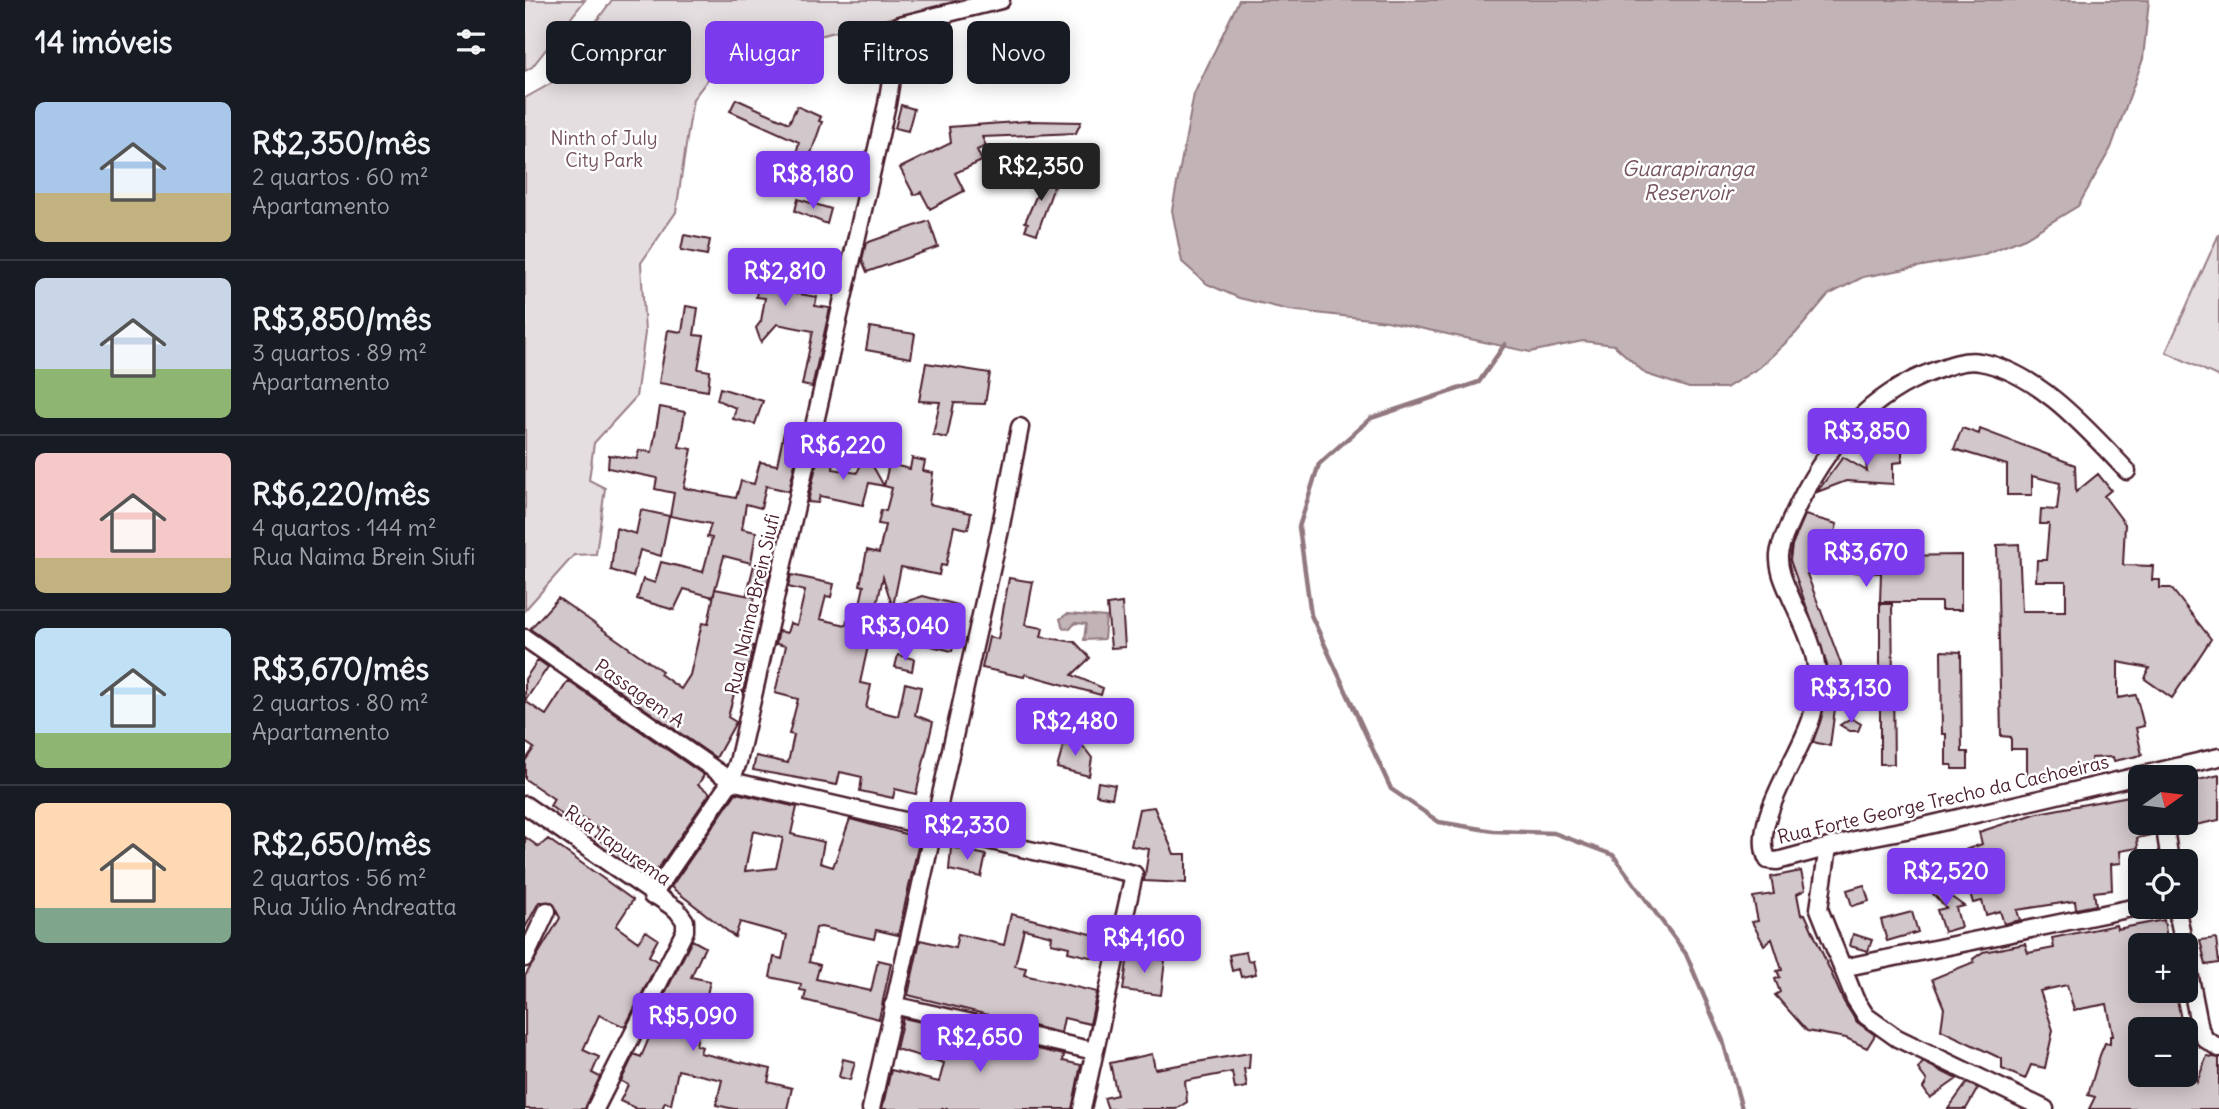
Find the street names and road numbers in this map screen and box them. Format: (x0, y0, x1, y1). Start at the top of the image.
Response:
street label: Rua Naima Brein Siufi (720, 511, 784, 697)
street label: Passagem A (590, 653, 690, 733)
street label: Rua Forte George Trecho da Cachoeiras (1775, 749, 2111, 849)
street label: Rua Tapurema (560, 799, 676, 891)

